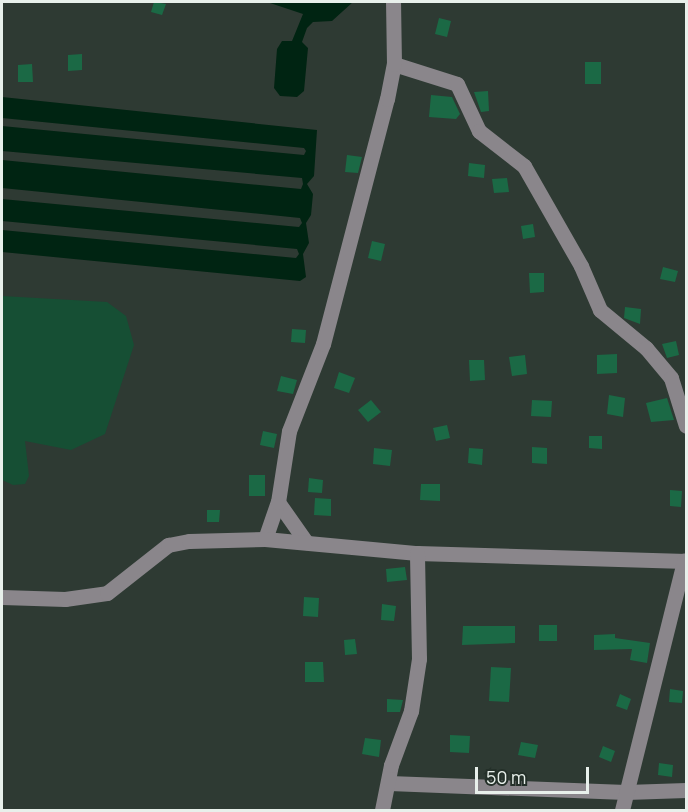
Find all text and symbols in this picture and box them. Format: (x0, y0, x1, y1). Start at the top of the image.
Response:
scale bar (478, 755, 592, 793)
text: 50 m (486, 765, 526, 789)

